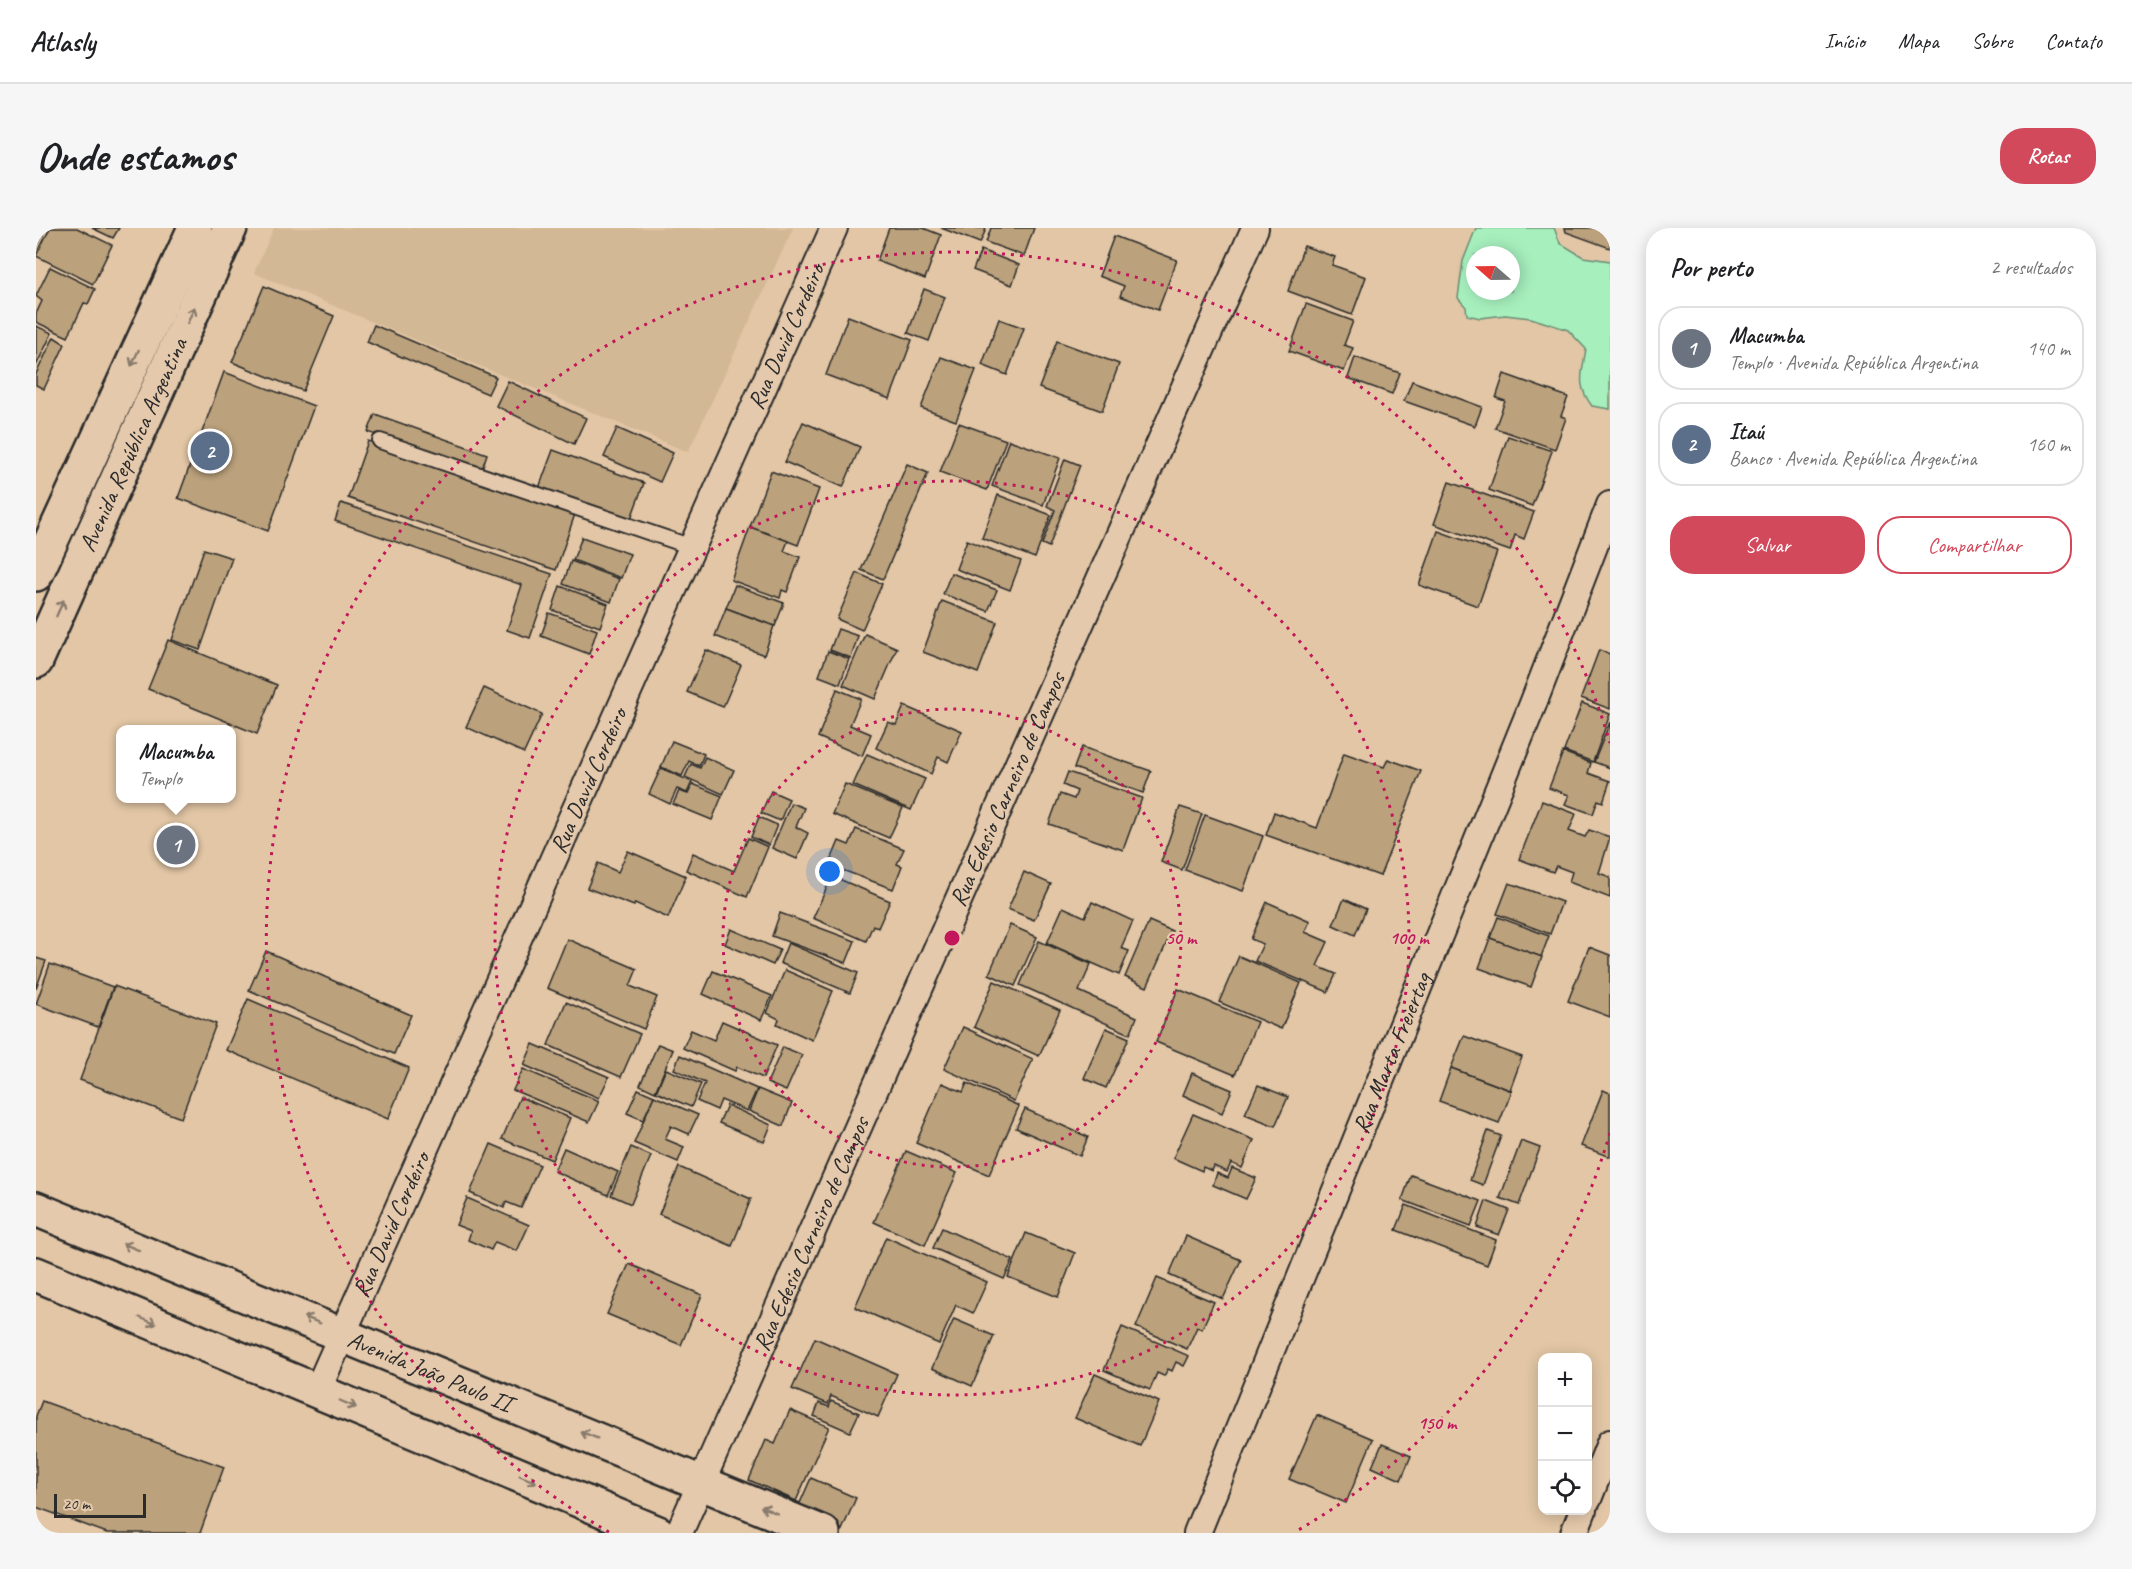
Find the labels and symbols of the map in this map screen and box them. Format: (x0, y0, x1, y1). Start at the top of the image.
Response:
north arrow (1466, 246, 1520, 300)
street label: Rua David Cordeiro (740, 257, 832, 414)
one-way arrow (186, 306, 197, 325)
street label: Avenida República Argentina (72, 332, 194, 556)
one-way arrow (129, 348, 141, 366)
pin: 2 (190, 428, 230, 474)
one-way arrow (55, 599, 66, 618)
street label: Rua Edesio Carneiro de Campos (943, 666, 1073, 911)
street label: Rua David Cordeiro (543, 701, 635, 858)
pin: 1 (156, 822, 196, 868)
your location (815, 857, 844, 886)
text: 50 m (1166, 927, 1198, 949)
text: 100 m (1390, 927, 1430, 949)
centre of rings (942, 928, 962, 948)
street label: Rua Marta Freiertag (1346, 967, 1438, 1138)
street label: Rua Edesio Carneiro de Campos (746, 1111, 876, 1355)
street label: Rua David Cordeiro (346, 1145, 437, 1302)
one-way arrow (122, 1241, 141, 1252)
one-way arrow (303, 1314, 322, 1325)
one-way arrow (138, 1316, 157, 1327)
street label: Avenida João Paulo II (343, 1324, 522, 1420)
one-way arrow (338, 1399, 356, 1410)
text: 150 m (1418, 1412, 1458, 1434)
one-way arrow (580, 1429, 599, 1440)
one-way arrow (518, 1474, 536, 1485)
scale bar (54, 1491, 146, 1518)
one-way arrow (760, 1504, 779, 1515)

